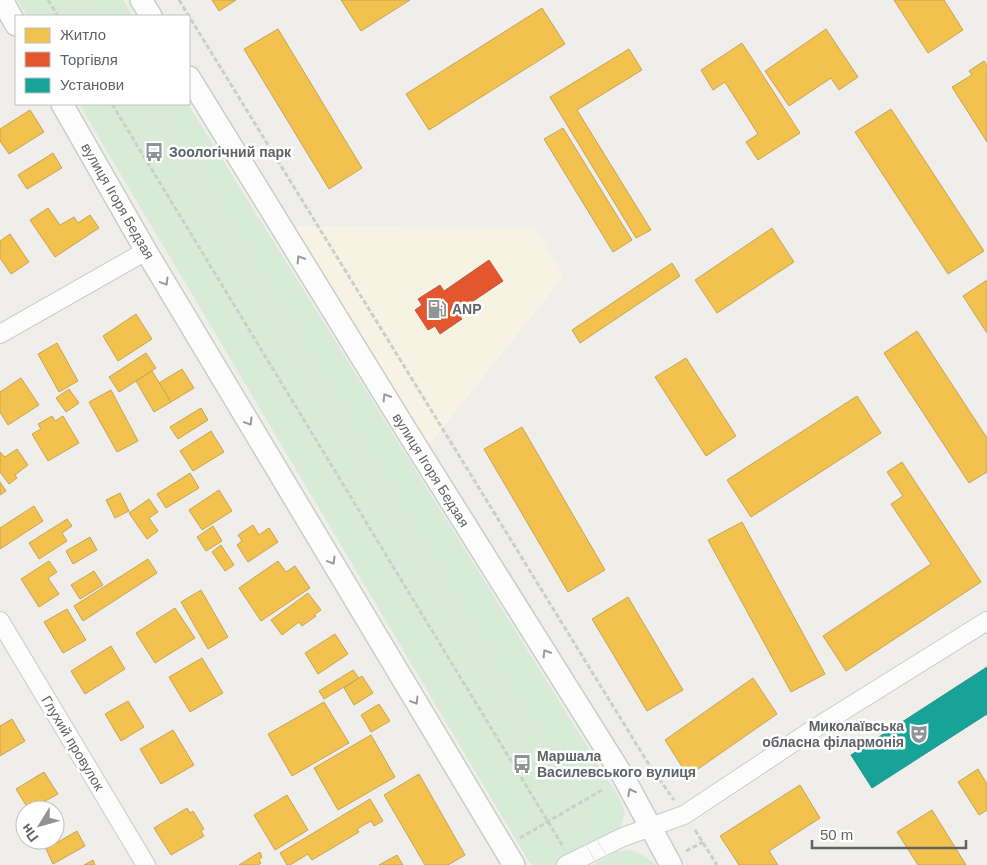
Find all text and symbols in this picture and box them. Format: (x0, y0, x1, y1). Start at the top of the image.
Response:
legend (15, 15, 190, 105)
text: Житло (60, 26, 106, 43)
text: Торгівля (60, 51, 118, 68)
text: Установи (60, 76, 124, 93)
street label: вулиця Ігоря Бедзая (78, 140, 158, 262)
bus stop icon: Зоологічний парк (143, 141, 165, 163)
place label: Зоологічний парк (169, 144, 292, 160)
one-way arrow (297, 255, 307, 264)
one-way arrow (159, 277, 169, 286)
fuel station icon: ANP (426, 298, 448, 320)
place label: ANP (452, 301, 482, 317)
one-way arrow (382, 393, 392, 402)
street label: вулиця Ігоря Бедзая (389, 410, 473, 530)
one-way arrow (242, 416, 252, 425)
one-way arrow (325, 556, 335, 565)
one-way arrow (542, 650, 552, 659)
street label: Глухий провулок (38, 693, 108, 794)
one-way arrow (409, 695, 419, 704)
place label: Миколаївська обласна філармонія (762, 718, 904, 750)
theatre icon: Миколаївська обласна філармонія (908, 723, 930, 745)
place label: Маршала Василевського вулиця (537, 748, 696, 780)
bus stop icon: Маршала Василевського вулиця (511, 753, 533, 775)
one-way arrow (627, 788, 637, 797)
north arrow (15, 800, 65, 850)
scale bar (812, 818, 966, 850)
text: Пн (18, 821, 42, 845)
text: 50 m (820, 826, 853, 843)

